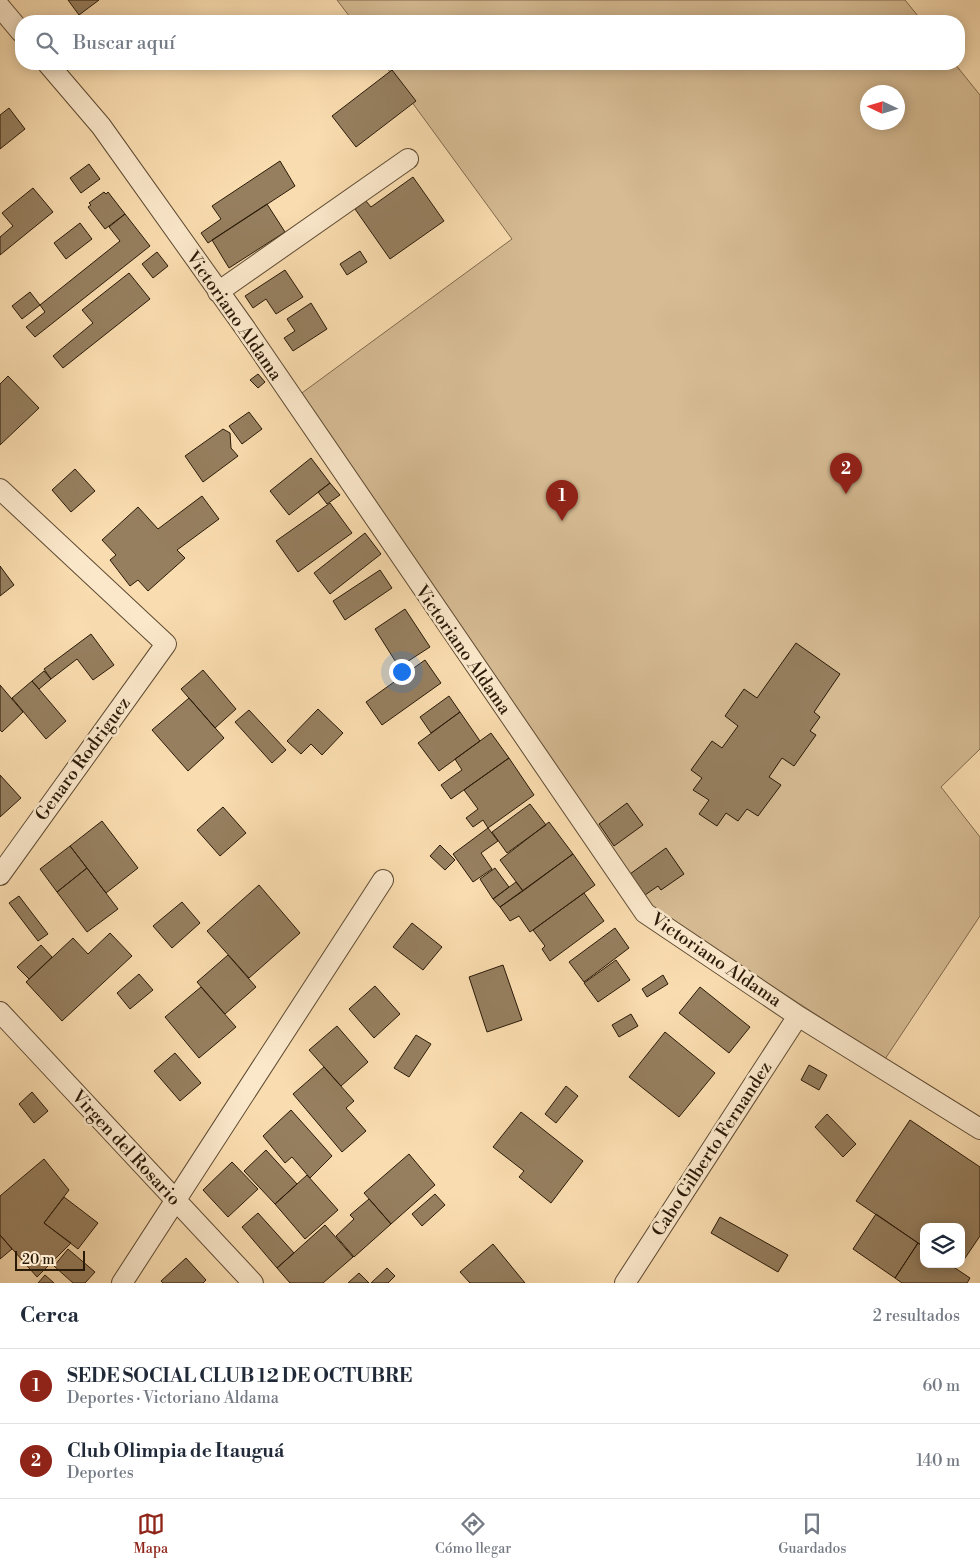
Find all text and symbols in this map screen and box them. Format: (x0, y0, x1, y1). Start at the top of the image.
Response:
search box (15, 15, 965, 70)
icon: search (33, 29, 61, 57)
text: Buscar aquí (73, 31, 175, 55)
north arrow (860, 85, 905, 130)
street label: Victoriano Aldama (180, 246, 288, 386)
pin: 2 (830, 453, 862, 494)
pin: 1 (546, 480, 578, 521)
street label: Victoriano Aldama (409, 580, 517, 720)
your location (389, 659, 415, 685)
street label: Genaro Rodriguez (30, 693, 136, 825)
street label: Victoriano Aldama (645, 907, 786, 1013)
street label: Cabo Gilberto Fernandez (647, 1057, 777, 1241)
street label: Virgen del Rosario (66, 1085, 186, 1211)
map controls (920, 1223, 965, 1268)
button: layers (920, 1223, 965, 1268)
scale bar (15, 1248, 85, 1271)
text: 20 m (22, 1251, 54, 1269)
text: Cerca (20, 1303, 79, 1329)
text: 2 resultados (873, 1306, 960, 1326)
text: SEDE SOCIAL CLUB 12 DE OCTUBRE (67, 1364, 412, 1388)
text: 1 (32, 1376, 40, 1396)
text: 60 m (922, 1376, 960, 1396)
text: Deportes · Victoriano Aldama (67, 1388, 279, 1408)
text: Club Olimpia de Itauguá (67, 1439, 284, 1463)
text: 2 (31, 1451, 41, 1471)
text: 140 m (916, 1451, 960, 1471)
text: Deportes (67, 1463, 134, 1483)
tab: Mapa (133, 1510, 168, 1558)
tab: Cómo llegar (435, 1510, 511, 1558)
tab: Guardados (778, 1510, 847, 1558)

